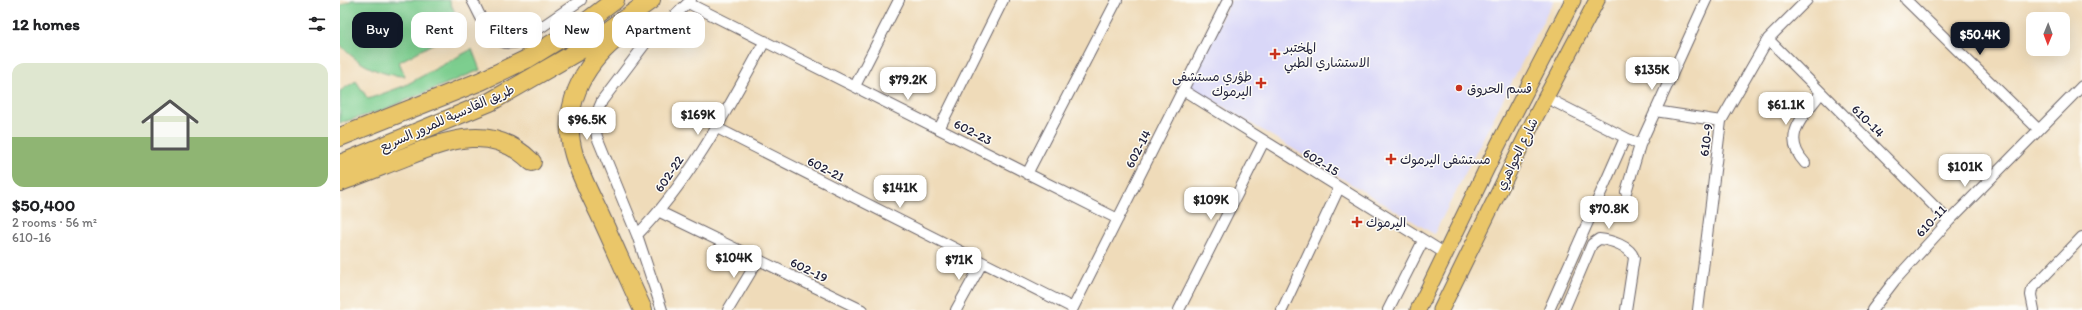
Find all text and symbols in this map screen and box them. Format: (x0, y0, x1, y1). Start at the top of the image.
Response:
chip: Buy (352, 12, 403, 48)
chip: Rent (411, 12, 467, 48)
chip: Filters (475, 12, 542, 48)
chip: New (550, 12, 604, 48)
chip: Apartment (612, 12, 705, 48)
north arrow (2026, 12, 2070, 56)
map controls (2026, 12, 2070, 56)
icon: filters (306, 13, 328, 35)
text: 12 homes (12, 14, 80, 34)
pin: $50.4K (1947, 22, 2013, 56)
text: $50.4K (1960, 27, 2000, 42)
place label: المختبر الاستشاري الطبي (1283, 40, 1370, 74)
marker: المختبر الاستشاري الطبي (1269, 48, 1281, 60)
pin: $135K (1624, 57, 1680, 91)
text: $135K (1635, 62, 1669, 77)
pin: $79.2K (875, 67, 941, 101)
place label: طؤري مستشفى اليرموك (1172, 69, 1252, 100)
text: $79.2K (889, 72, 927, 87)
marker: طؤري مستشفى اليرموك (1255, 77, 1267, 89)
street label: طريق القادسية للمرور السريع (377, 81, 518, 157)
place label: قسم الحروق (1467, 81, 1532, 99)
marker: قسم الحروق (1454, 83, 1464, 93)
icon: home (134, 89, 206, 161)
pin: $61.1K (1753, 92, 1819, 126)
text: $61.1K (1767, 97, 1805, 112)
pin: $169K (670, 102, 726, 136)
street label: 610-14 (1849, 102, 1888, 141)
pin: $96.5K (554, 107, 620, 141)
text: $169K (681, 107, 715, 122)
text: $96.5K (568, 112, 606, 127)
street label: شارع الجواهري (1493, 115, 1543, 193)
street label: 602-23 (951, 116, 995, 148)
street label: 610-9 (1696, 122, 1716, 157)
street label: 602-14 (1122, 127, 1154, 171)
street label: 602-15 (1300, 145, 1342, 179)
place label: مستشفى اليرموك (1400, 152, 1491, 169)
street label: 602-22 (651, 153, 687, 195)
street label: 602-21 (805, 153, 847, 185)
marker: مستشفى اليرموك (1385, 153, 1397, 165)
pin: $101K (1937, 154, 1993, 188)
text: $101K (1948, 159, 1982, 174)
pin: $141K (872, 175, 928, 209)
text: $141K (883, 180, 917, 195)
pin: $109K (1183, 187, 1239, 221)
text: $109K (1193, 192, 1229, 207)
text: $50,400 (12, 195, 75, 215)
pin: $70.8K (1576, 196, 1642, 230)
text: $70.8K (1589, 201, 1629, 216)
street label: 610-11 (1912, 202, 1950, 240)
text: 2 rooms · 56 m² (12, 215, 97, 230)
place label: اليرموك (1366, 215, 1406, 231)
marker: اليرموك (1351, 216, 1363, 228)
text: 610-16 (12, 230, 51, 245)
pin: $104K (706, 245, 762, 279)
pin: $71K (935, 247, 983, 281)
text: $104K (716, 250, 752, 265)
text: $71K (945, 252, 973, 267)
street label: 602-19 (788, 255, 830, 286)

